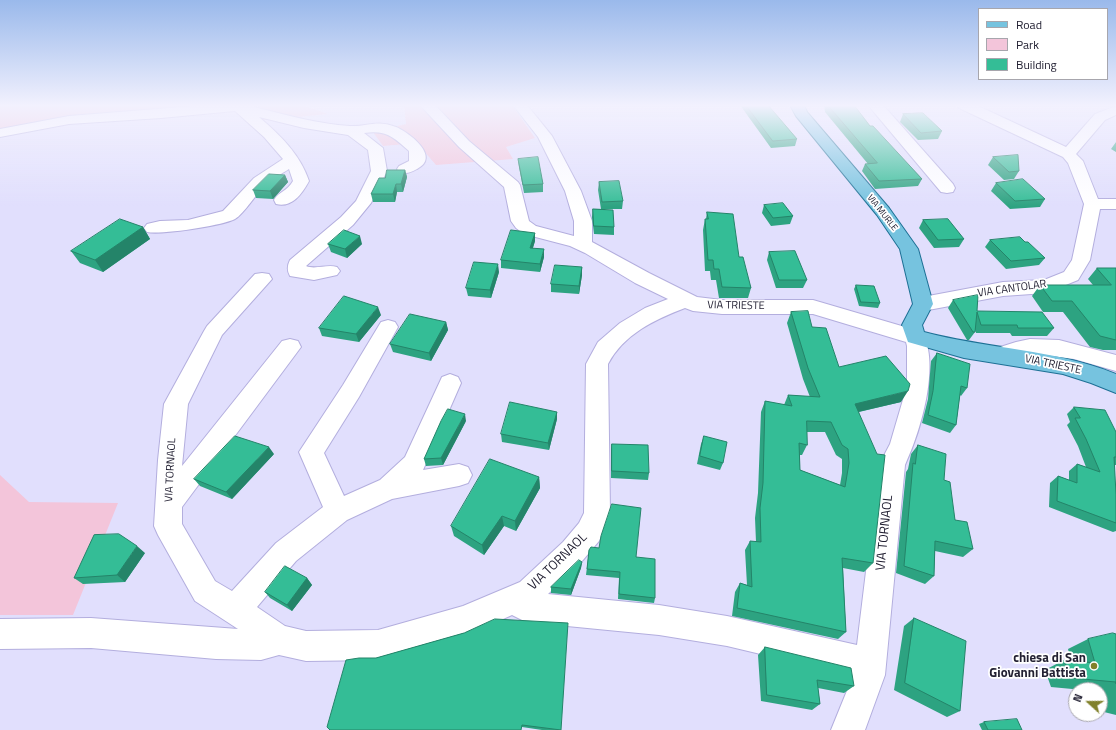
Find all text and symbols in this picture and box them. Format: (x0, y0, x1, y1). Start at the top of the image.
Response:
legend (978, 8, 1108, 80)
text: Road (1016, 15, 1042, 34)
text: Park (1016, 35, 1039, 54)
text: Building (1016, 55, 1057, 74)
street label: VIA MURLE (865, 193, 899, 233)
street label: VIA CANTOLAR (977, 278, 1047, 300)
street label: VIA TRIESTE (707, 299, 765, 313)
street label: VIA TRIESTE (1024, 353, 1082, 377)
street label: VIA TORNAOL (163, 438, 179, 502)
street label: VIA TORNAOL (873, 495, 897, 571)
street label: VIA TORNAOL (525, 530, 591, 594)
place label: chiesa di San Giovanni Battista (989, 651, 1086, 682)
marker: chiesa di San Giovanni Battista (1089, 661, 1099, 671)
north arrow (1068, 682, 1108, 722)
text: N (1069, 692, 1087, 704)

